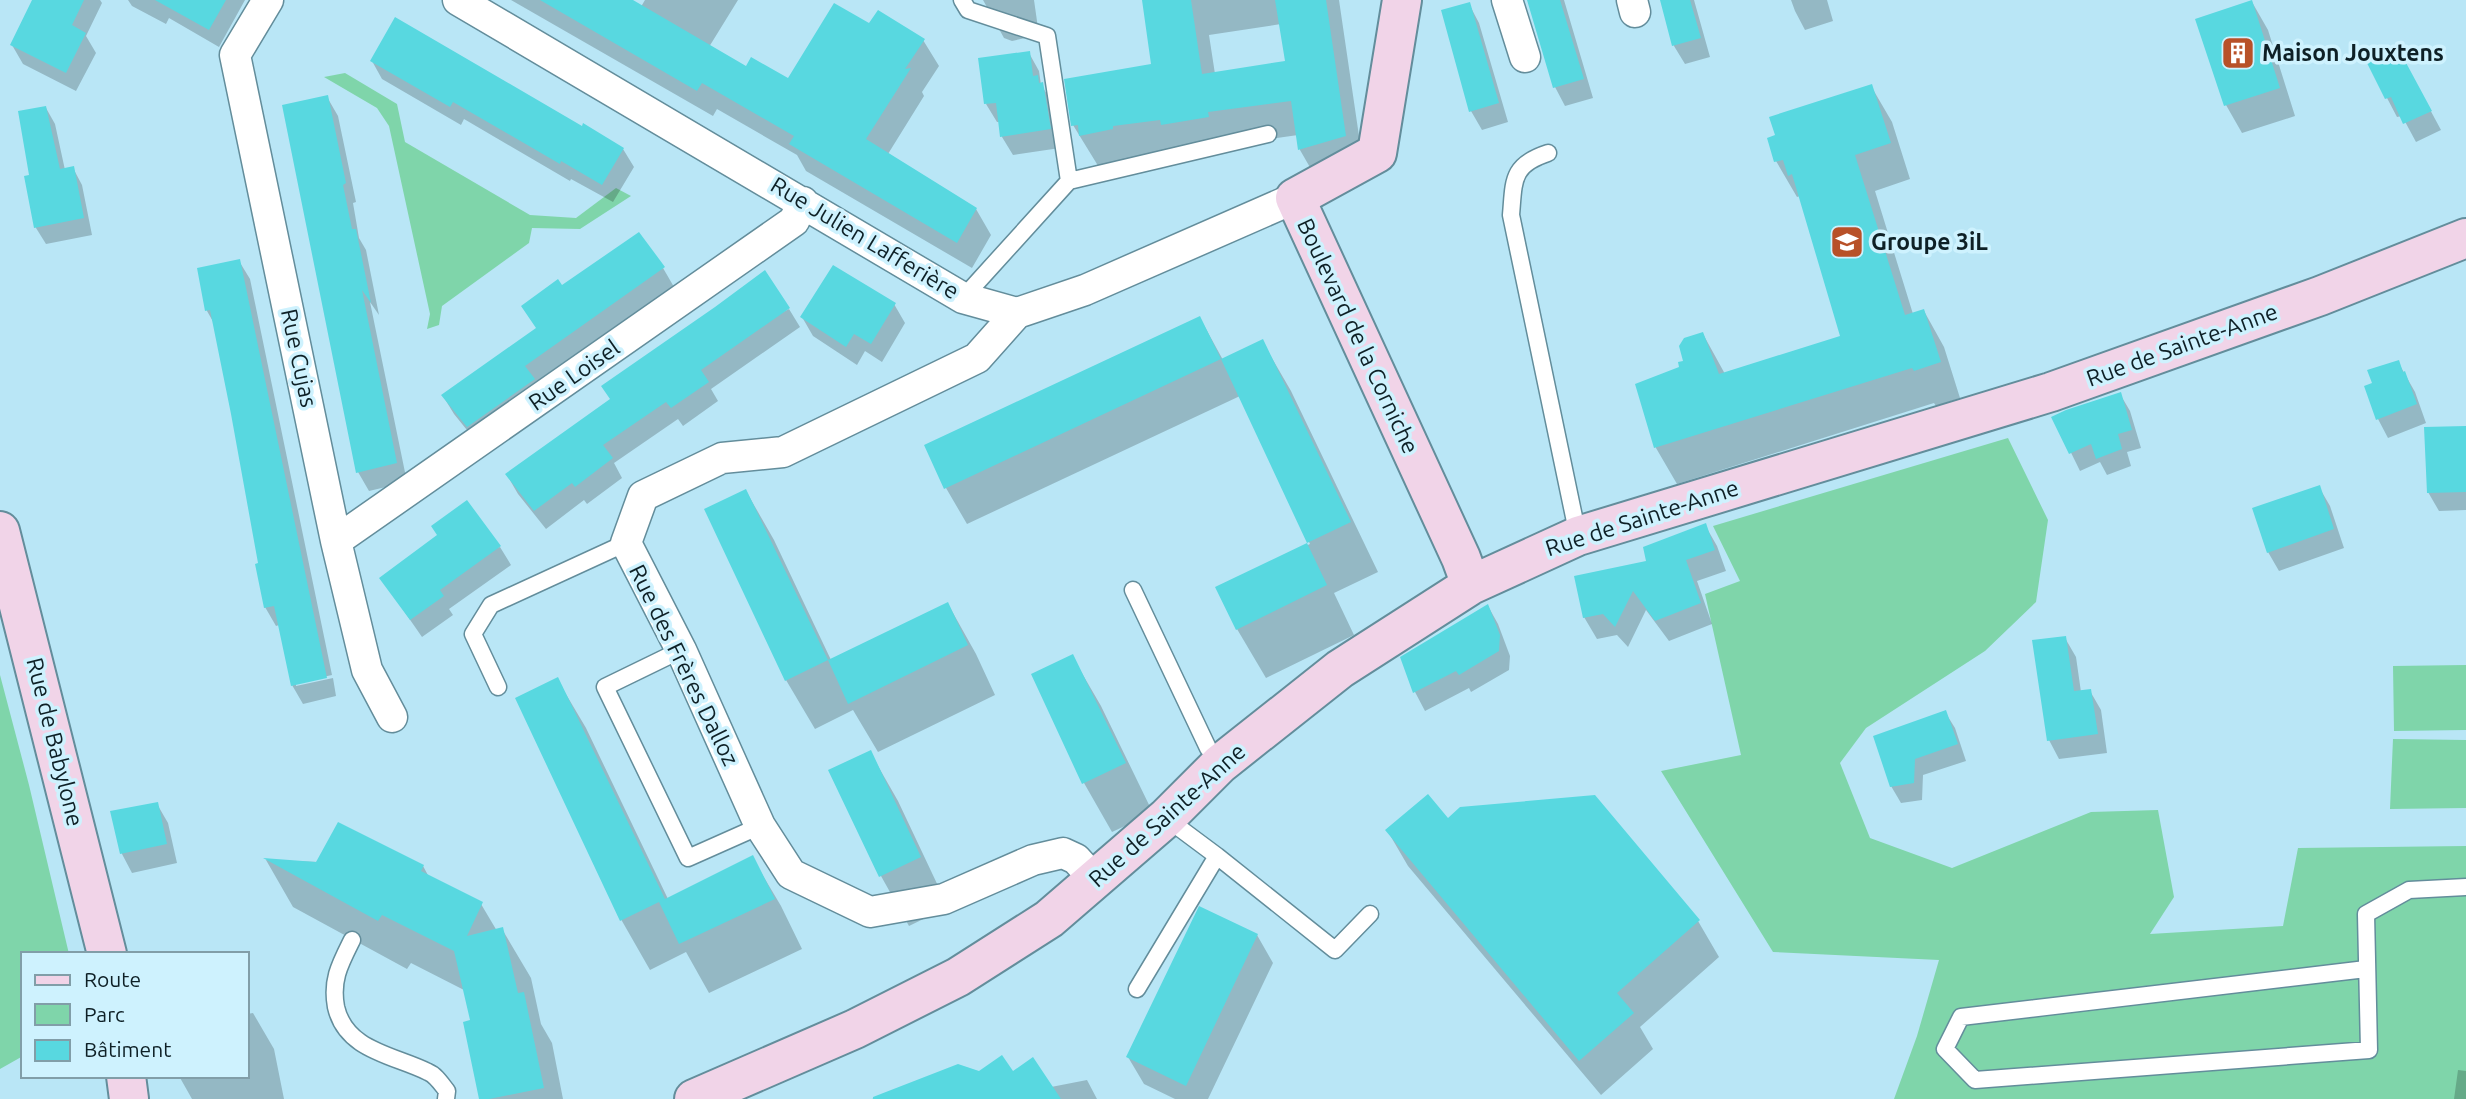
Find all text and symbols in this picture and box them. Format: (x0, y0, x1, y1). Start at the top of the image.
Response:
building icon: Maison Jouxtens (2219, 34, 2257, 72)
place label: Maison Jouxtens (2262, 40, 2444, 65)
street label: Rue Julien Lafferière (767, 172, 964, 304)
street label: Boulevard de la Corniche (1293, 214, 1424, 457)
school or university icon: Groupe 3iL (1828, 223, 1866, 261)
place label: Groupe 3iL (1871, 229, 1988, 254)
street label: Rue de Sainte-Anne (2083, 298, 2281, 391)
street label: Rue Cujas (277, 306, 322, 409)
street label: Rue Loisel (524, 334, 624, 415)
street label: Rue de Sainte-Anne (1542, 474, 1742, 561)
street label: Rue des Frères Dalloz (625, 560, 744, 769)
street label: Rue de Babylone (22, 655, 89, 829)
street label: Rue de Sainte-Anne (1083, 738, 1250, 891)
legend (21, 952, 248, 1078)
text: Route (84, 967, 141, 991)
text: Parc (84, 1002, 125, 1026)
text: Bâtiment (84, 1037, 171, 1061)

